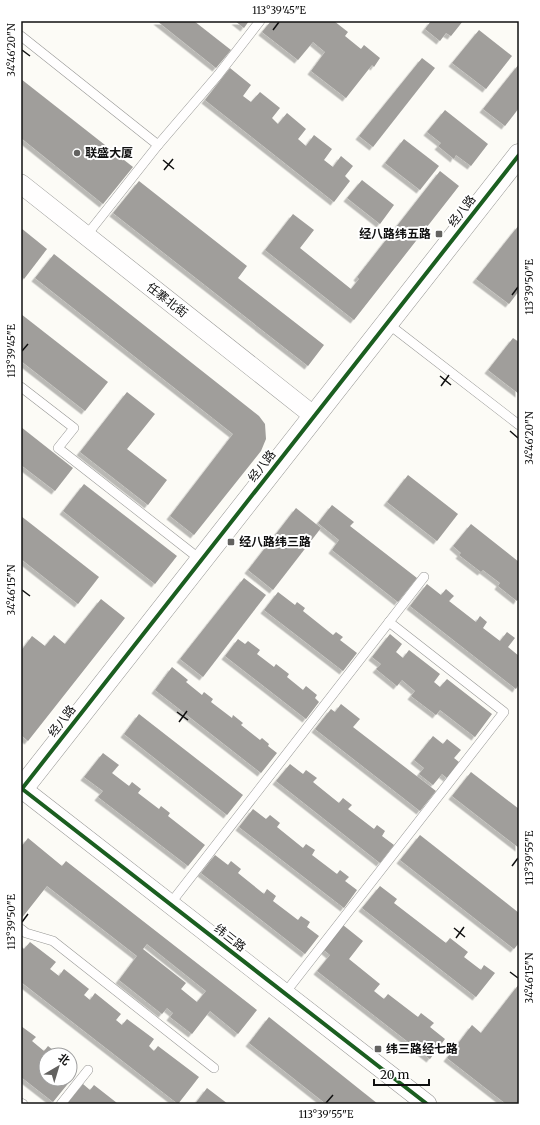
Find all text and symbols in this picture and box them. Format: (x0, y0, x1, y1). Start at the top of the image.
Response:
text: 113°39'45"E (252, 4, 306, 17)
text: 34°46'20"N (5, 23, 18, 77)
place label: 联盛大厦 (85, 145, 133, 160)
marker: 联盛大厦 (72, 148, 82, 158)
street label: 经八路 (445, 192, 479, 229)
place label: 经八路纬五路 (359, 226, 431, 241)
marker: 经八路纬五路 (434, 229, 444, 239)
text: 113°39'50"E (523, 259, 536, 315)
street label: 任寨北街 (144, 279, 191, 320)
text: 113°39'45"E (5, 324, 18, 378)
text: 34°46'20"N (523, 411, 536, 465)
street label: 经八路 (245, 447, 279, 484)
place label: 经八路纬三路 (239, 534, 311, 549)
marker: 经八路纬三路 (226, 537, 236, 547)
text: 34°46'15"N (5, 564, 18, 615)
street label: 经八路 (45, 702, 79, 739)
text: 113°39'55"E (523, 830, 536, 885)
text: 113°39'50"E (5, 894, 18, 950)
street label: 纬三路 (212, 921, 249, 955)
text: 34°46'15"N (523, 952, 536, 1003)
place label: 纬三路经七路 (386, 1041, 458, 1056)
marker: 纬三路经七路 (373, 1044, 383, 1054)
north arrow (38, 1047, 78, 1087)
text: 北 (56, 1050, 73, 1068)
scale bar (374, 1061, 429, 1087)
text: 20 m (380, 1067, 409, 1082)
text: 113°39'55"E (299, 1108, 354, 1121)

